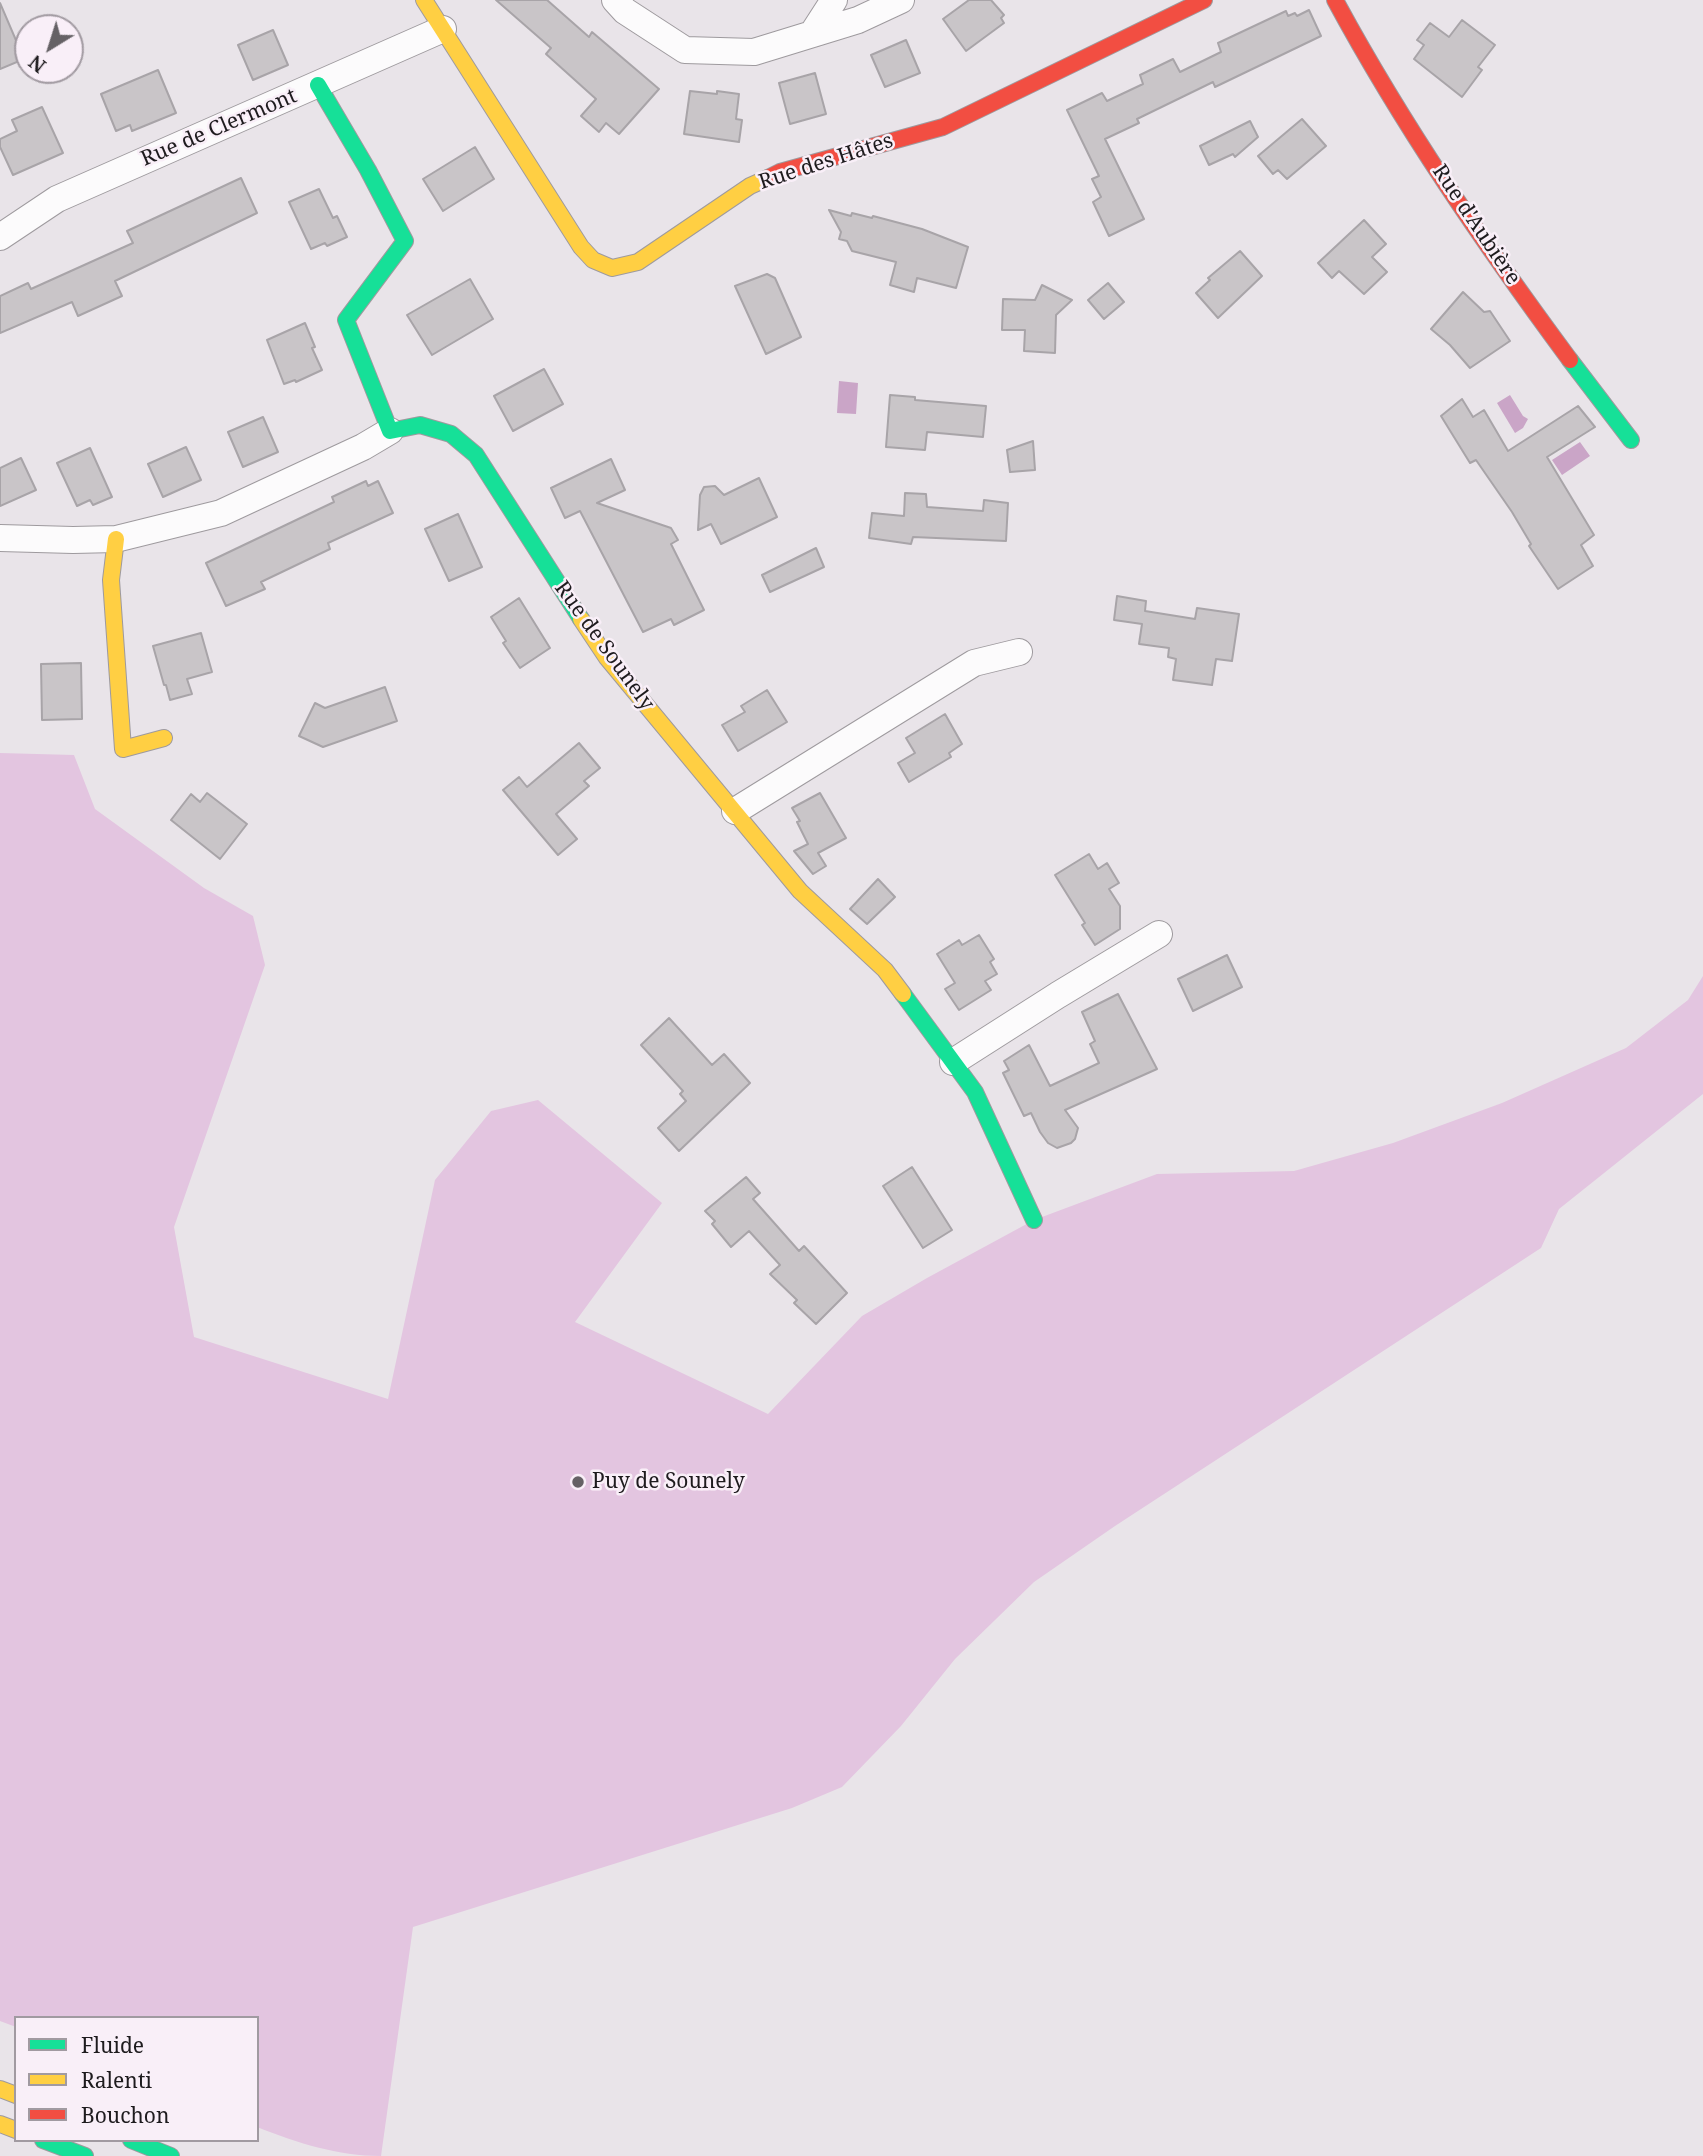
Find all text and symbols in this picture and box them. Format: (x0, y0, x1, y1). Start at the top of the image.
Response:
north arrow (14, 14, 84, 84)
text: N (23, 49, 51, 79)
street label: Rue de Clermont (137, 84, 301, 172)
street label: Rue des Hâtes (756, 128, 896, 196)
street label: Rue d'Aubière (1427, 160, 1525, 290)
street label: Rue de Sounely (549, 577, 659, 715)
place label: Puy de Sounely (592, 1469, 745, 1495)
marker: Puy de Sounely (570, 1474, 586, 1490)
legend (14, 2016, 259, 2142)
text: Fluide (81, 2031, 144, 2059)
text: Ralenti (81, 2066, 152, 2094)
text: Bouchon (81, 2101, 170, 2129)

